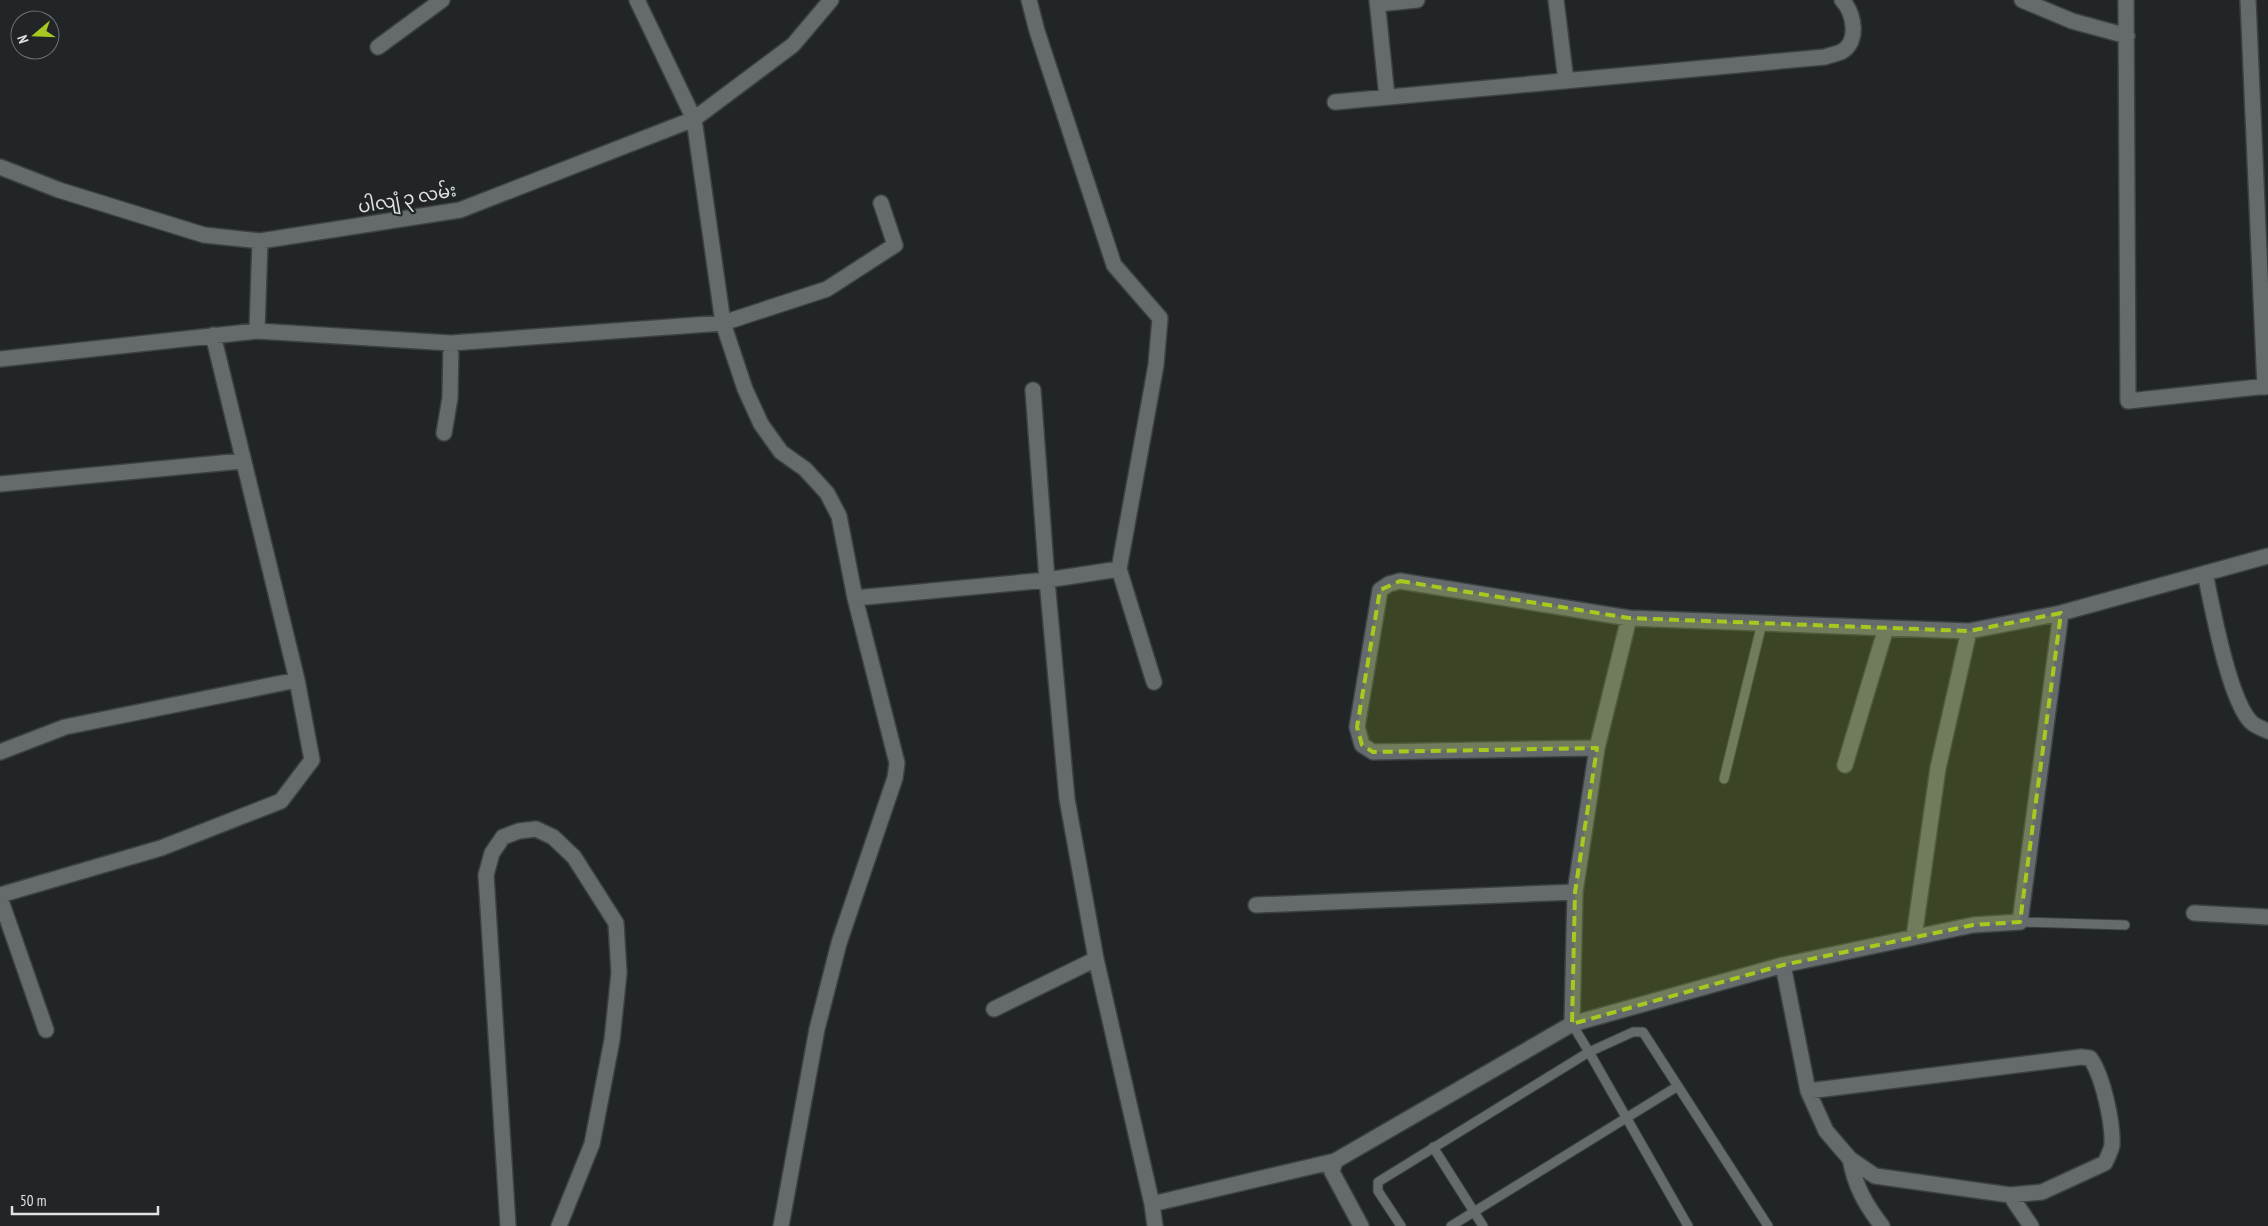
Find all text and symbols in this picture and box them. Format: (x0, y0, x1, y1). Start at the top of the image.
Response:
north arrow (10, 10, 60, 60)
text: N (13, 33, 32, 46)
street label: ပါလျံ ၃ လမ်း (356, 177, 459, 222)
scale bar (12, 1184, 159, 1216)
text: 50 m (20, 1191, 46, 1210)

